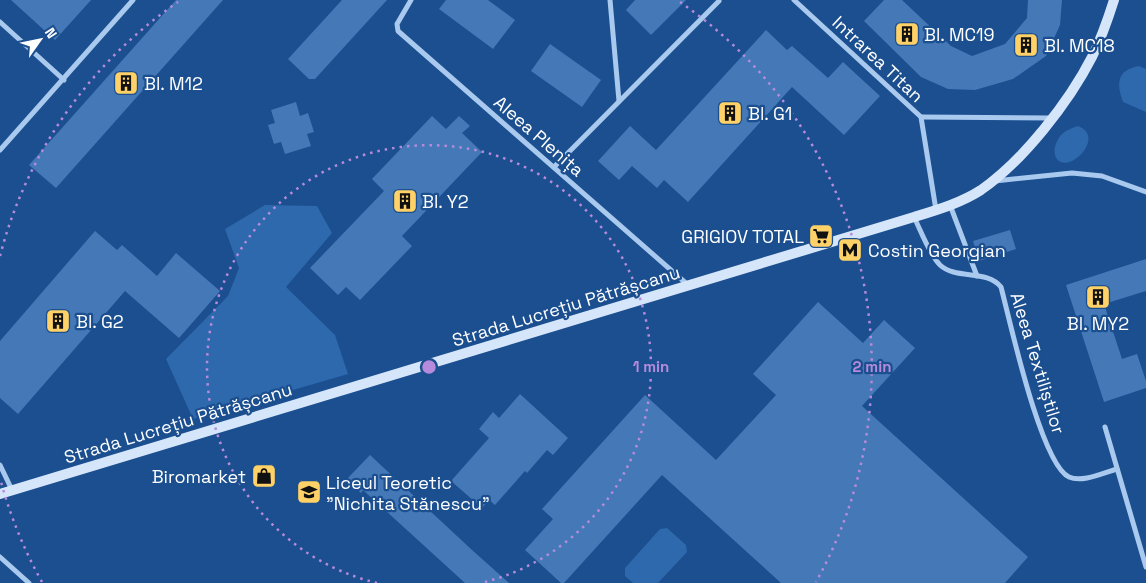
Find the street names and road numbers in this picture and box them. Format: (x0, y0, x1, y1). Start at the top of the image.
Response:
street label: Intrarea Titan (828, 11, 928, 107)
street label: Aleea Plenița (489, 91, 589, 181)
street label: Strada Lucrețiu Pătrășcanu (449, 260, 683, 352)
street label: Aleea Textiliștilor (1006, 289, 1071, 437)
street label: Strada Lucrețiu Pătrășcanu (61, 377, 295, 469)

